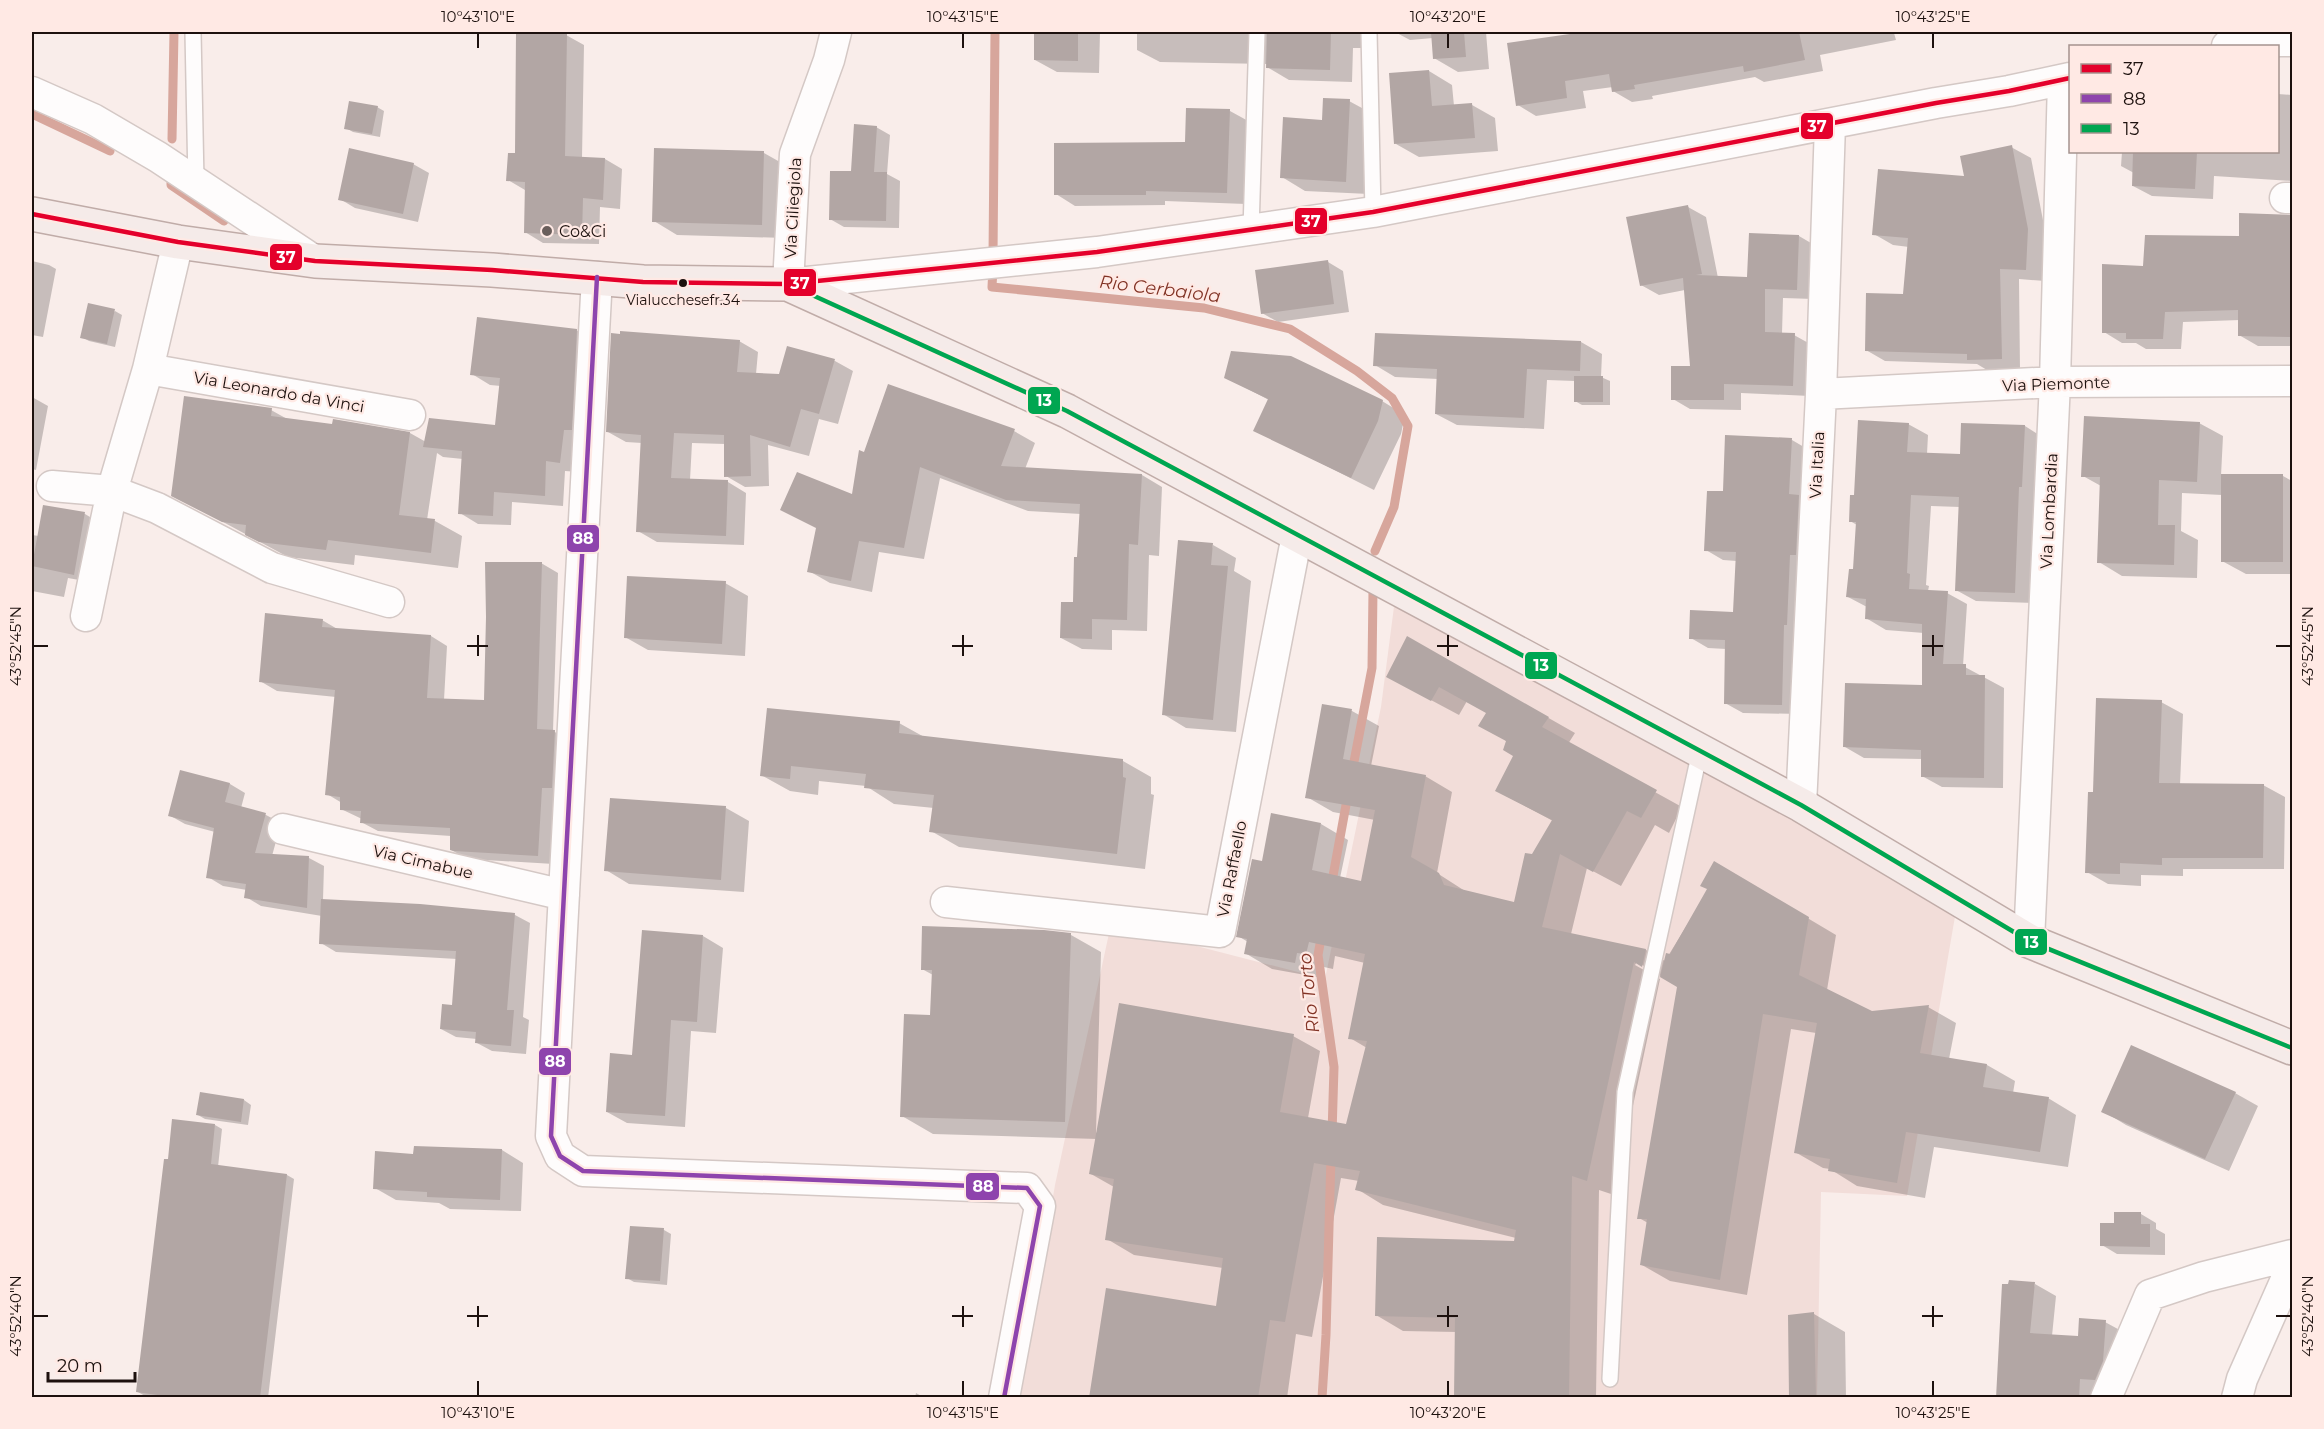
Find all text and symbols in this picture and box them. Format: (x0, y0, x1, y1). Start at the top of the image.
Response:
text: 10°43'10"E (441, 7, 515, 26)
text: 10°43'15"E (927, 7, 999, 26)
text: 10°43'20"E (1410, 7, 1486, 26)
text: 10°43'25"E (1895, 7, 1971, 26)
legend (2069, 45, 2279, 153)
text: 37 (2123, 58, 2144, 80)
text: 88 (2123, 88, 2146, 110)
line badge: 37 (1800, 112, 1834, 140)
text: 37 (1806, 117, 1827, 136)
text: 13 (2123, 118, 2140, 140)
street label: Via Ciliegiola (781, 157, 805, 259)
line badge: 37 (1294, 207, 1328, 235)
text: 37 (1300, 212, 1321, 231)
place label: Co&Ci (559, 222, 606, 241)
marker: Co&Ci (540, 224, 554, 238)
line badge: 37 (269, 243, 303, 271)
text: 37 (275, 248, 296, 267)
line badge: 37 (783, 268, 817, 297)
water label: Rio Cerbaiola (1098, 271, 1222, 307)
text: 37 (789, 274, 810, 293)
marker: Vialucchesefr.34 (677, 277, 689, 289)
place label: Vialucchesefr.34 (626, 291, 741, 309)
street label: Via Leonardo da Vinci (192, 368, 366, 416)
street label: Via Piemonte (2002, 373, 2110, 395)
line badge: 13 (1027, 386, 1061, 415)
text: 13 (1036, 391, 1052, 410)
street label: Via Italia (1806, 431, 1828, 499)
street label: Via Lombardia (2036, 452, 2062, 570)
line badge: 88 (566, 524, 600, 553)
text: 88 (572, 529, 594, 548)
text: 43°52'45"N (6, 606, 25, 686)
text: 43°52'45"N (2298, 606, 2317, 686)
line badge: 13 (1524, 651, 1558, 680)
text: 13 (1533, 656, 1549, 675)
street label: Via Raffaello (1213, 819, 1251, 919)
street label: Via Cimabue (371, 841, 475, 883)
line badge: 13 (2014, 928, 2048, 956)
text: 13 (2023, 933, 2039, 952)
water label: Rio Torto (1294, 952, 1324, 1034)
line badge: 88 (538, 1047, 572, 1076)
text: 88 (544, 1052, 566, 1071)
line badge: 88 (965, 1172, 1000, 1201)
text: 88 (972, 1177, 994, 1196)
text: 43°52'40"N (6, 1275, 25, 1357)
text: 43°52'40"N (2298, 1275, 2317, 1357)
scale bar (48, 1345, 135, 1383)
text: 20 m (57, 1355, 103, 1377)
text: 10°43'10"E (441, 1403, 515, 1422)
text: 10°43'15"E (927, 1403, 999, 1422)
text: 10°43'20"E (1410, 1403, 1486, 1422)
text: 10°43'25"E (1895, 1403, 1971, 1422)

